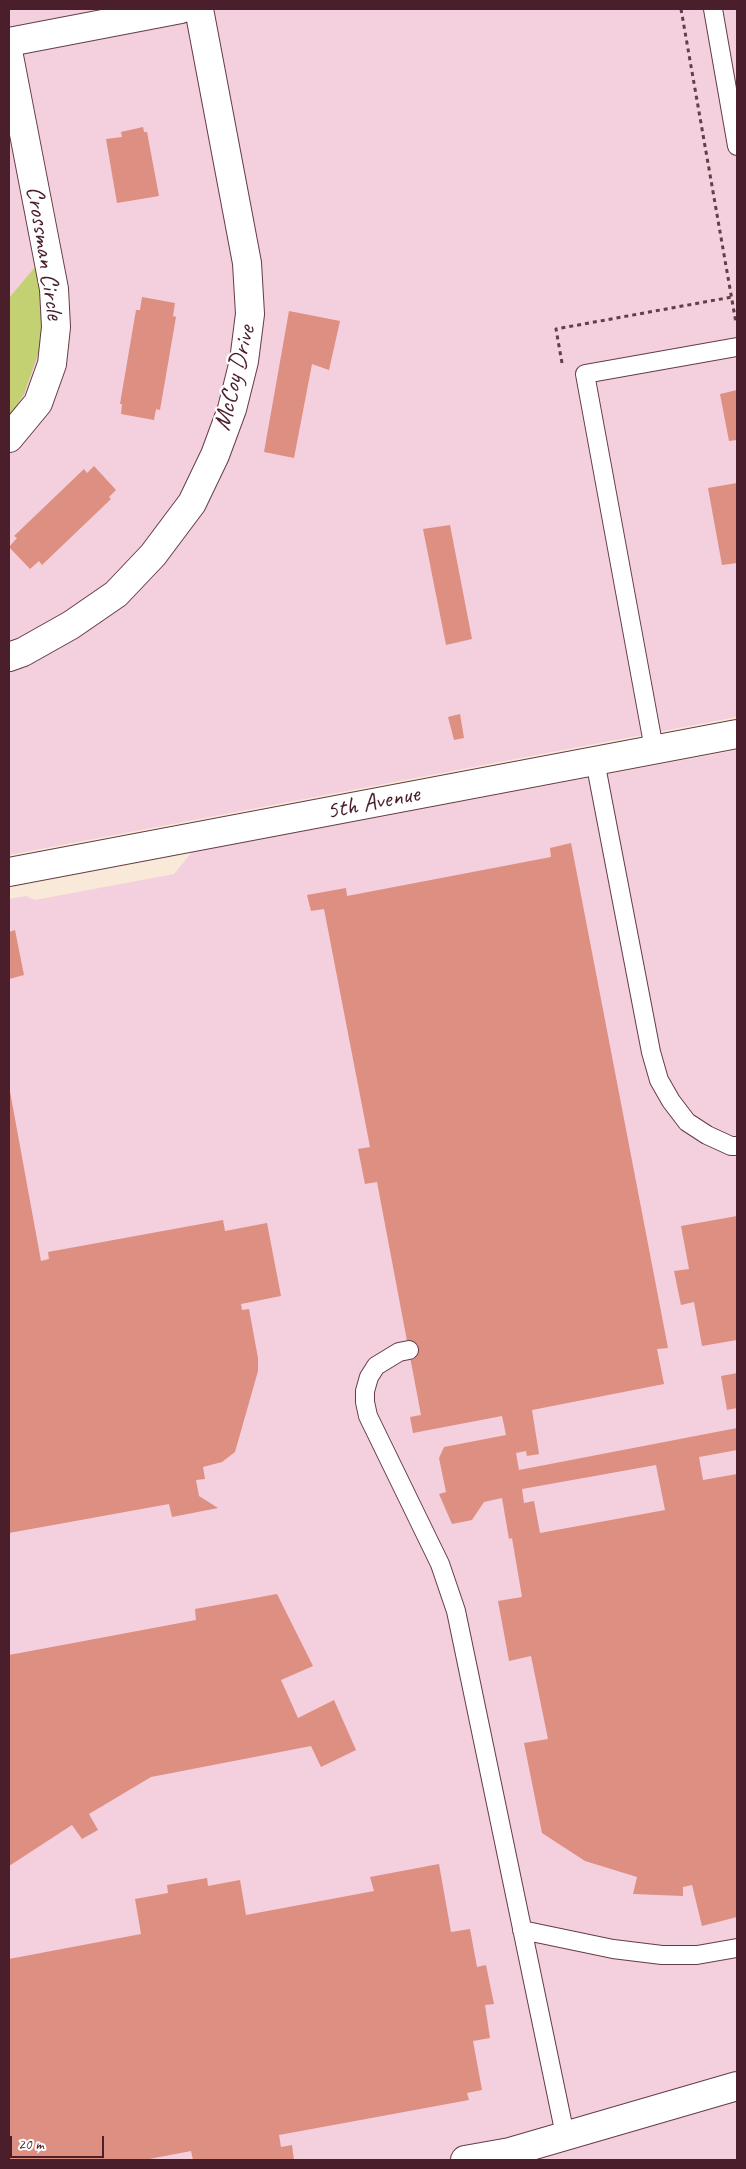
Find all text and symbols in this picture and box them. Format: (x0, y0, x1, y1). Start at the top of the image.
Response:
street label: Crossman Circle (19, 184, 69, 322)
street label: McCoy Drive (207, 322, 263, 434)
street label: 5th Avenue (324, 779, 422, 827)
scale bar (12, 2126, 106, 2158)
text: 20 m (18, 2135, 44, 2154)

